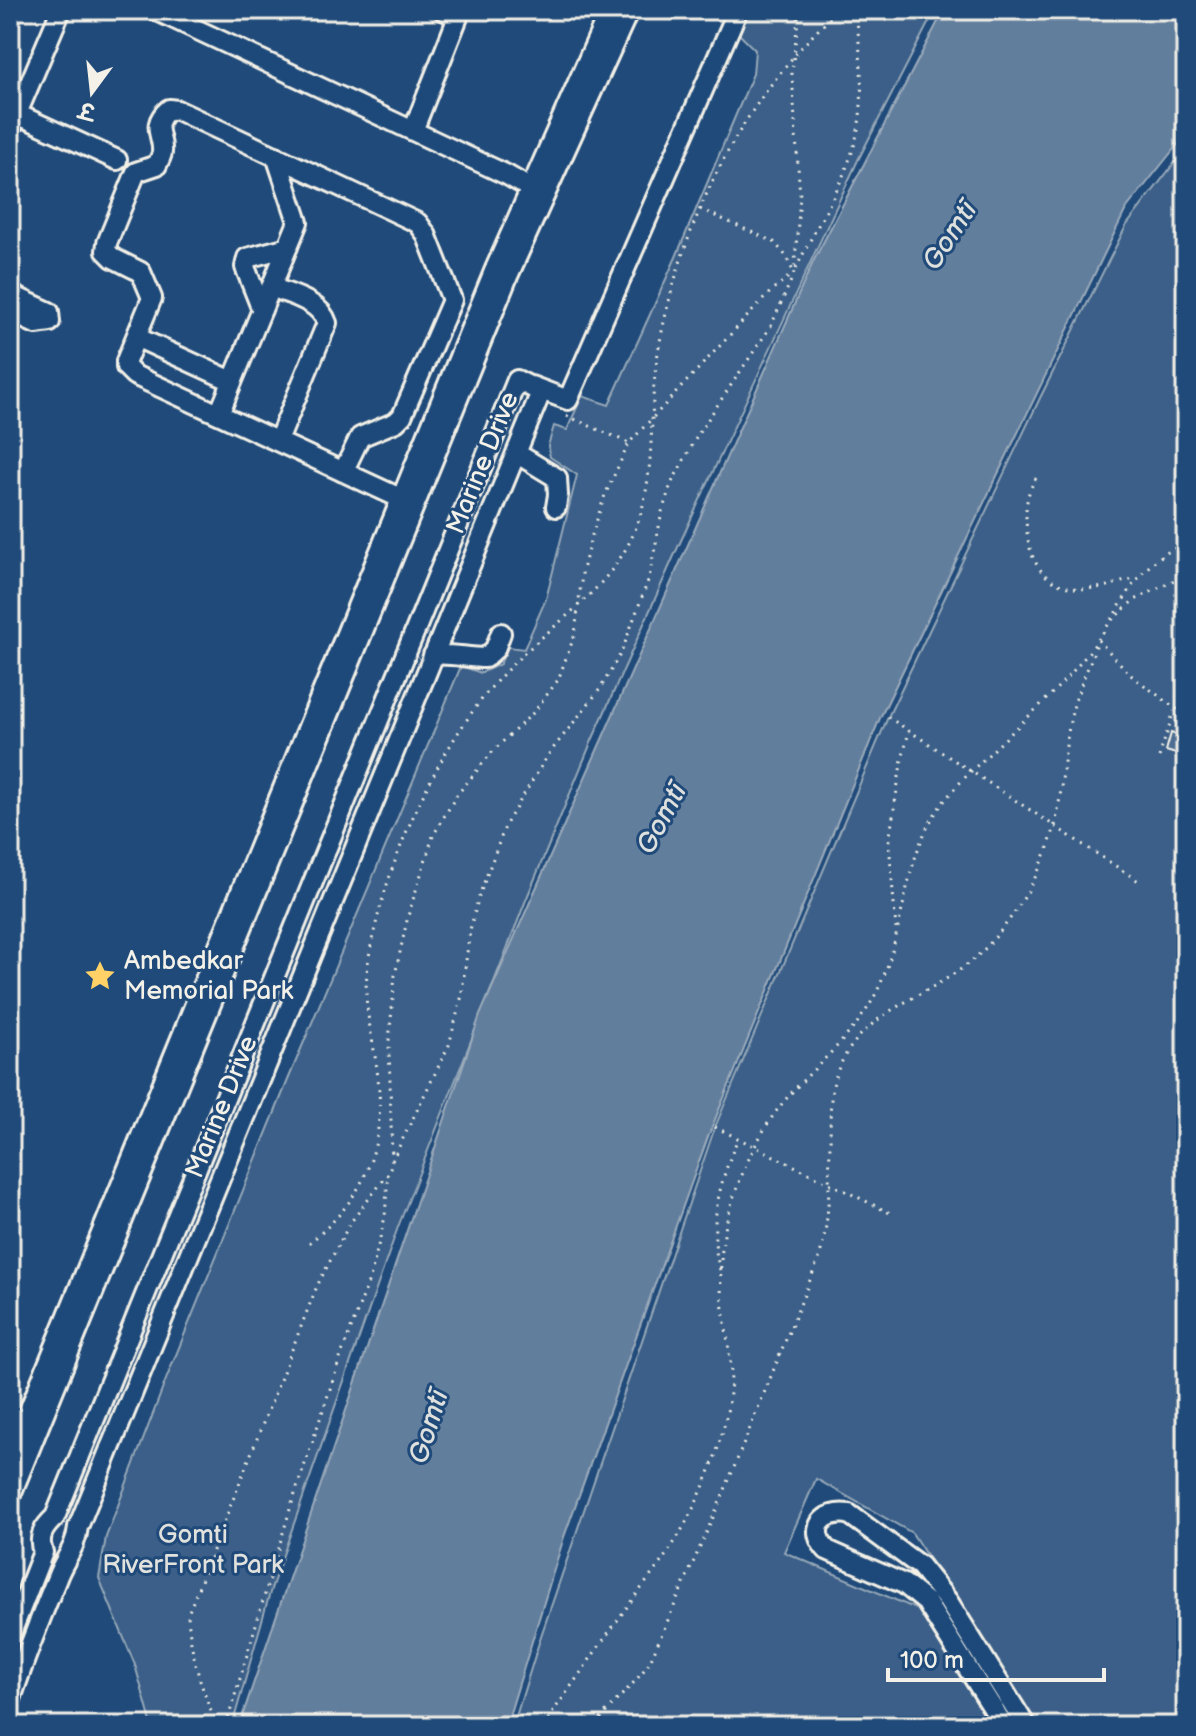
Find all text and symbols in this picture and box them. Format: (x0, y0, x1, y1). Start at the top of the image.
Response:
north arrow (52, 52, 132, 132)
text: उ (74, 94, 100, 125)
water label: Gomtī (916, 193, 986, 277)
street label: Marine Drive (440, 387, 526, 539)
water label: Gomtī (630, 775, 696, 860)
place label: Ambedkar Memorial Park (124, 946, 294, 1007)
place icon: Ambedkar Memorial Park (83, 959, 117, 993)
street label: Marine Drive (179, 1031, 265, 1183)
water label: Gomtī (402, 1383, 457, 1468)
park label: Gomti RiverFront Park (102, 1520, 284, 1581)
scale bar (888, 1632, 1104, 1682)
text: 100 m (900, 1646, 964, 1675)

